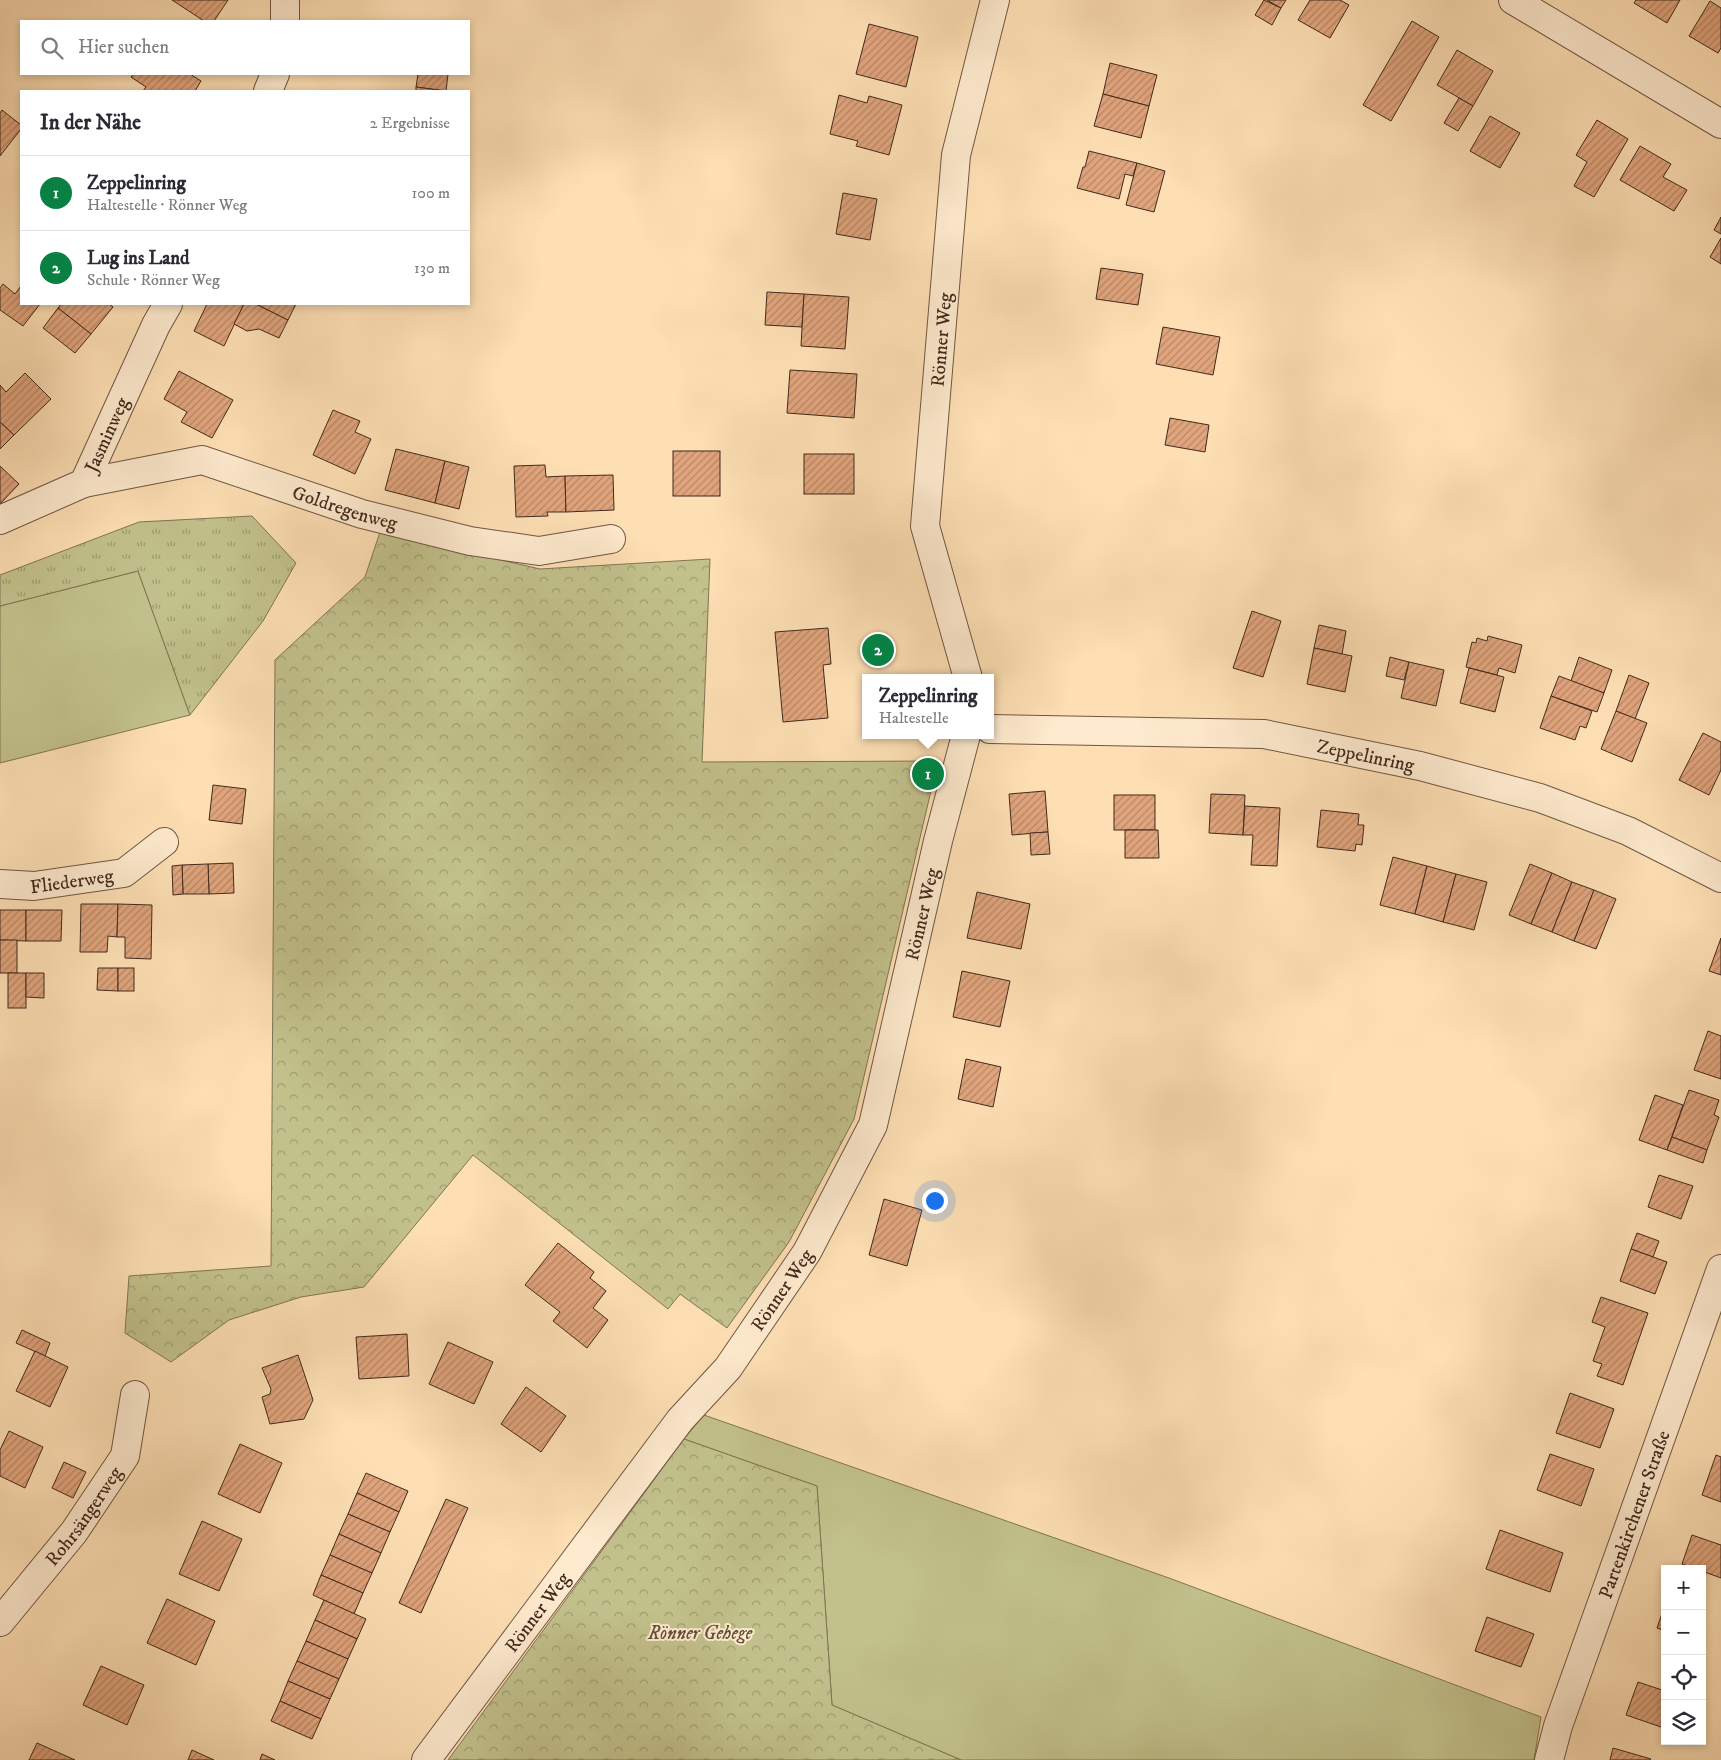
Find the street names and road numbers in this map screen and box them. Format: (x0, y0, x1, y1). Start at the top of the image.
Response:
street label: Rönner Weg (927, 291, 958, 388)
street label: Jasminweg (80, 393, 135, 478)
street label: Goldregenweg (289, 481, 400, 536)
street label: Zeppelinring (1315, 735, 1417, 778)
street label: Fliederweg (29, 865, 116, 899)
street label: Rönner Weg (901, 865, 945, 963)
street label: Rönner Weg (747, 1244, 819, 1336)
street label: Partenkirchener Straße (1594, 1427, 1676, 1602)
street label: Rohrsängerweg (41, 1462, 128, 1571)
street label: Rönner Weg (500, 1567, 576, 1657)

